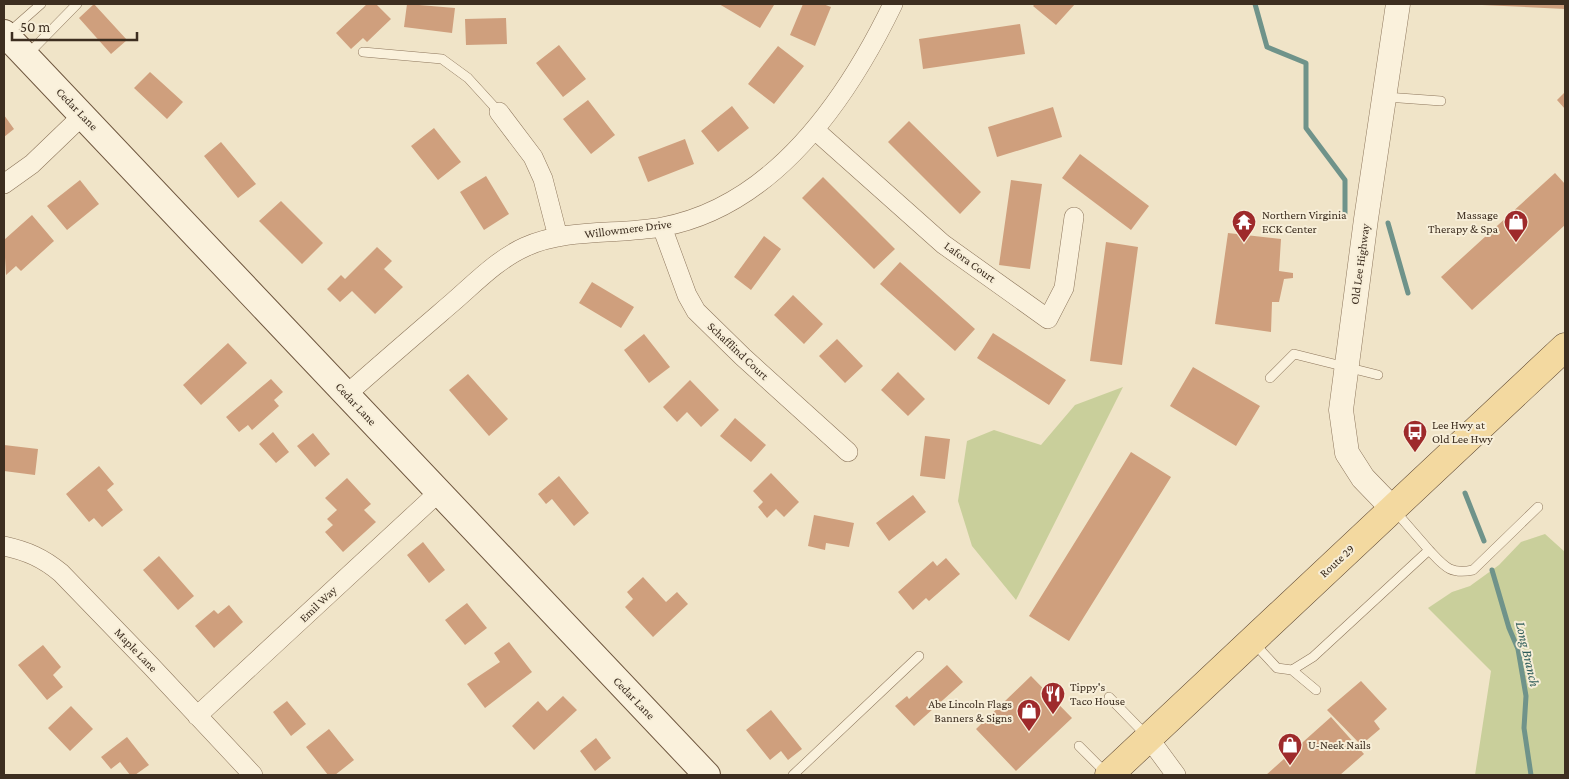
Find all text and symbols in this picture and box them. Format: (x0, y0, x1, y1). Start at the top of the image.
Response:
scale bar (12, 10, 138, 42)
text: 50 m (20, 19, 50, 35)
street label: Cedar Lane (53, 85, 101, 133)
place label: Northern Virginia ECK Center (1262, 208, 1347, 236)
place label: Massage Therapy & Spa (1428, 208, 1498, 236)
temple icon: Northern Virginia ECK Center (1231, 209, 1257, 243)
shop icon: Massage Therapy & Spa (1503, 209, 1529, 243)
street label: Willowmere Drive (584, 217, 672, 241)
street label: Old Lee Highway (1347, 222, 1373, 305)
street label: Lafora Court (941, 239, 999, 286)
street label: Schafflind Court (705, 319, 772, 384)
street label: Cedar Lane (332, 379, 380, 429)
place label: Lee Hwy at Old Lee Hwy (1432, 418, 1493, 446)
bus stop icon: Lee Hwy at Old Lee Hwy (1402, 419, 1428, 453)
street label: Route 29 (1317, 542, 1357, 580)
street label: Emil Way (297, 583, 340, 625)
water label: Long Branch (1513, 620, 1543, 688)
street label: Maple Lane (112, 625, 160, 675)
street label: Cedar Lane (610, 674, 658, 722)
place label: Tippy's Taco House (1070, 680, 1125, 708)
restaurant icon: Tippy's Taco House (1040, 681, 1066, 715)
place label: Abe Lincoln Flags Banners & Signs (928, 697, 1012, 725)
shop icon: Abe Lincoln Flags Banners & Signs (1016, 698, 1042, 732)
shop icon: U-Neek Nails (1277, 732, 1303, 766)
place label: U-Neek Nails (1308, 738, 1371, 752)

